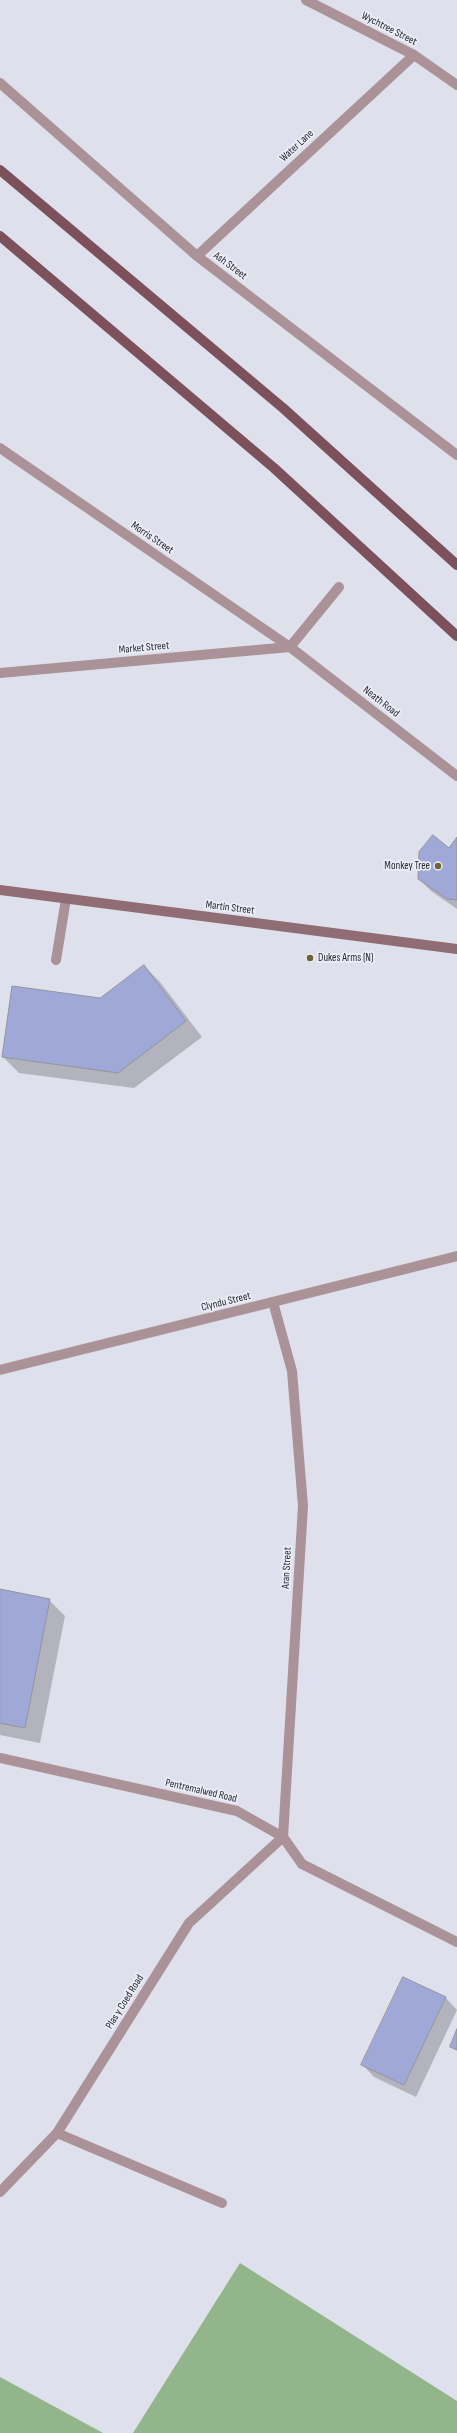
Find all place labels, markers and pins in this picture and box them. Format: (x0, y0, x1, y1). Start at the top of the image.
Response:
place label: Monkey Tree (384, 859, 430, 873)
marker: Monkey Tree (433, 861, 443, 871)
place label: Dukes Arms (N) (318, 951, 373, 965)
marker: Dukes Arms (N) (305, 953, 315, 963)

